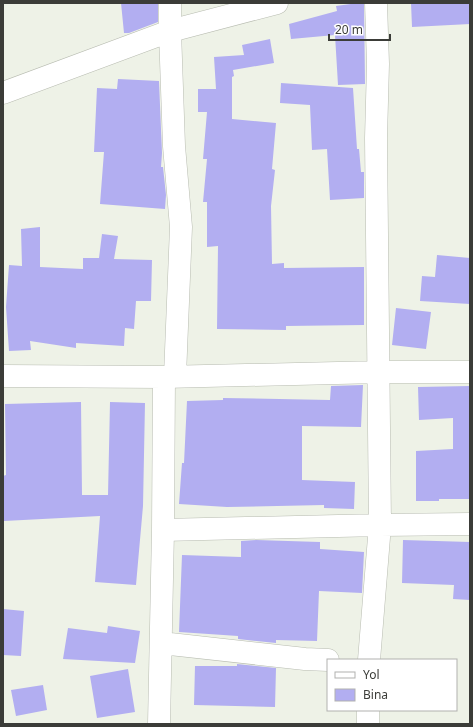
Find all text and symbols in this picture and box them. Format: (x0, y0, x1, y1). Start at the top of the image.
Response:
scale bar (329, 16, 390, 42)
text: 20 m (335, 21, 363, 38)
legend (327, 659, 457, 711)
text: Yol (363, 666, 380, 683)
text: Bina (363, 686, 388, 703)

